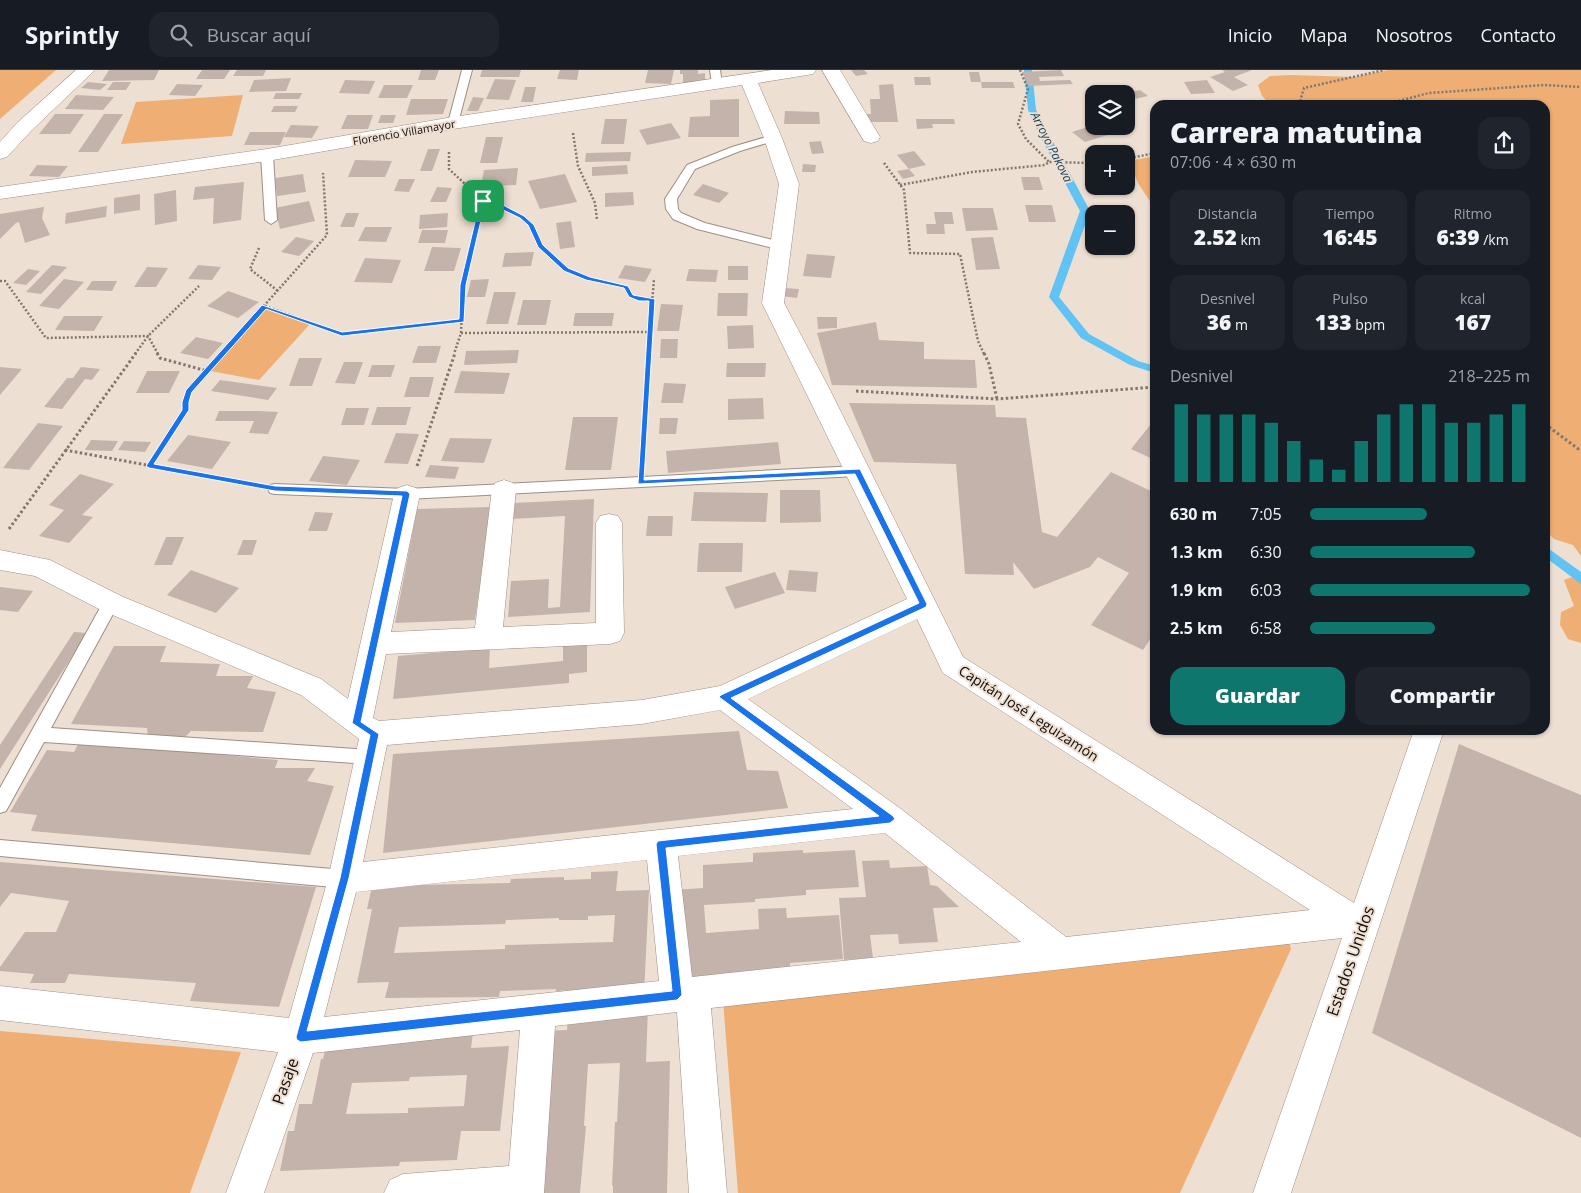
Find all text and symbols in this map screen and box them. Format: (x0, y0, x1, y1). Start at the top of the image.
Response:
search box (149, 12, 499, 57)
text: Sprintly (25, 18, 119, 51)
icon: search (167, 21, 195, 49)
text: Buscar aquí (207, 22, 311, 48)
text: Inicio (1228, 23, 1272, 47)
text: Mapa (1300, 23, 1348, 47)
text: Nosotros (1376, 23, 1453, 47)
text: Contacto (1481, 23, 1556, 47)
map controls (1085, 85, 1135, 255)
button: layers (1085, 85, 1135, 135)
water label: Arroyo Pakova (1027, 108, 1077, 185)
text: Carrera matutina (1170, 113, 1422, 151)
street label: Florencio Villamayor (352, 116, 457, 148)
button: share (1478, 117, 1530, 169)
button: + (1085, 145, 1135, 195)
text: 07:06 · 4 × 630 m (1170, 151, 1296, 173)
pin (462, 180, 504, 222)
icon: arrive (469, 187, 497, 215)
text: Distancia (1197, 204, 1257, 223)
text: Tiempo (1325, 204, 1375, 223)
text: Ritmo (1453, 204, 1492, 223)
button: − (1085, 205, 1135, 255)
text: 2.52 (1194, 223, 1237, 251)
text: 16:45 (1322, 223, 1378, 251)
text: 6:39 (1437, 223, 1480, 251)
text: km (1237, 230, 1261, 249)
text: /km (1480, 230, 1509, 249)
text: Desnivel (1200, 289, 1255, 308)
text: Pulso (1332, 289, 1368, 308)
text: kcal (1460, 289, 1485, 308)
text: 36 (1207, 308, 1231, 336)
text: 133 (1315, 308, 1352, 336)
text: 167 (1454, 308, 1491, 336)
text: m (1231, 315, 1248, 334)
text: bpm (1352, 315, 1385, 334)
text: Desnivel (1170, 365, 1233, 387)
text: 218–225 m (1448, 365, 1530, 387)
text: 630 m (1170, 503, 1217, 525)
text: 7:05 (1250, 503, 1282, 525)
text: 1.3 km (1170, 541, 1223, 563)
text: 6:30 (1250, 541, 1282, 563)
text: 1.9 km (1170, 579, 1223, 601)
text: 6:03 (1250, 579, 1282, 601)
text: 2.5 km (1170, 617, 1223, 639)
text: 6:58 (1250, 617, 1282, 639)
street label: Capitán José Leguizamón (955, 661, 1103, 765)
button: Guardar (1170, 667, 1345, 725)
button: Compartir (1355, 667, 1530, 725)
street label: Estados Unidos (1321, 903, 1379, 1019)
street label: Pasaje (266, 1055, 304, 1107)

